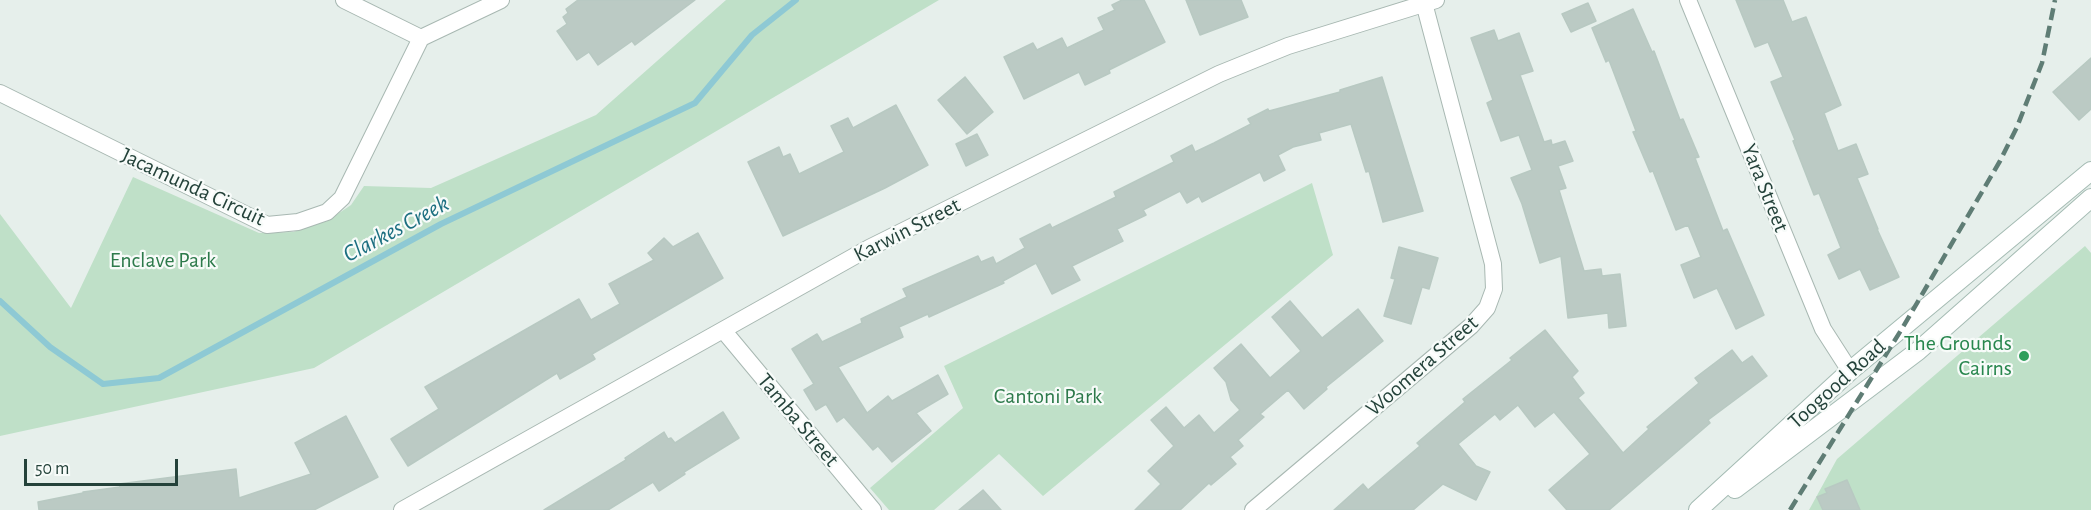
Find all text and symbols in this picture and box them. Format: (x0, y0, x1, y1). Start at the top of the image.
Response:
street label: Yara Street (1735, 140, 1795, 236)
street label: Jacamunda Circuit (117, 142, 269, 232)
water label: Clarkes Creek (338, 189, 454, 269)
street label: Karwin Street (849, 192, 965, 268)
park label: Enclave Park (110, 247, 216, 273)
street label: Woomera Street (1360, 310, 1484, 422)
place label: The Grounds Cairns (1904, 330, 2012, 382)
street label: Toogood Road (1783, 333, 1891, 435)
marker: The Grounds Cairns (2017, 349, 2031, 363)
street label: Tamba Street (751, 368, 845, 472)
park label: Cantoni Park (994, 383, 1102, 409)
scale bar (27, 447, 182, 485)
text: 50 m (35, 460, 69, 478)

